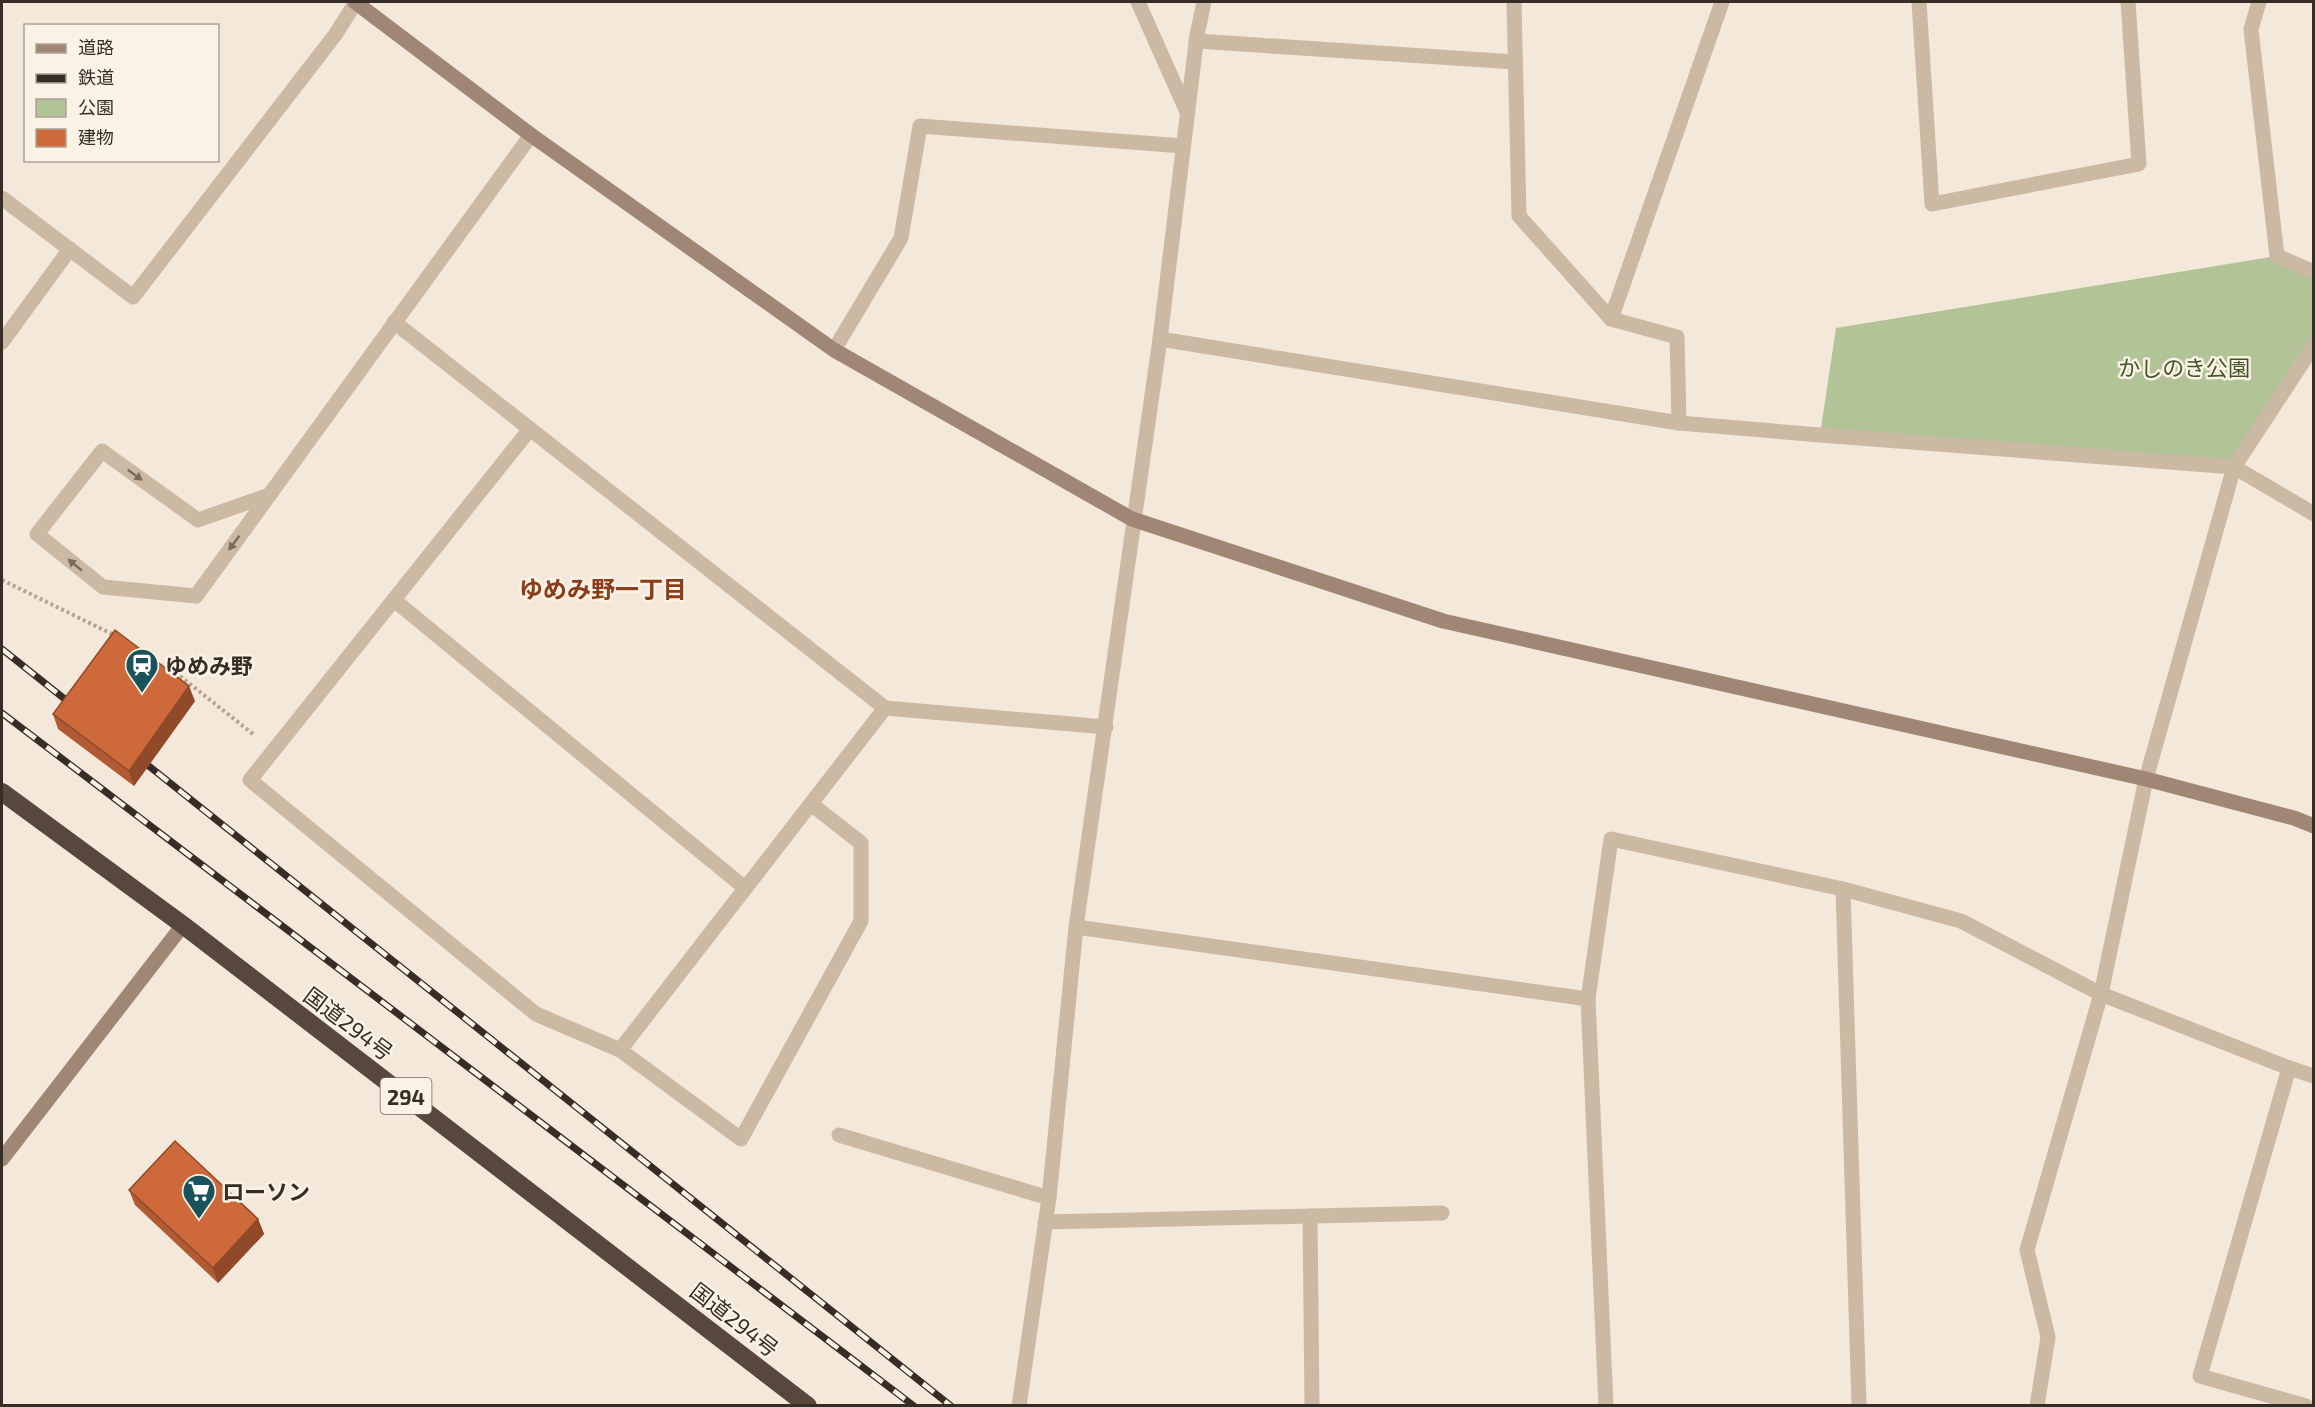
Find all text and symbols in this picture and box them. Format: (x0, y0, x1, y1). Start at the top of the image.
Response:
legend (24, 24, 219, 162)
text: 道路 (78, 36, 114, 58)
text: 鉄道 (78, 66, 114, 88)
text: 公園 (78, 96, 114, 118)
text: 建物 (78, 126, 114, 148)
park label: かしのき公園 (2118, 354, 2250, 380)
one-way arrow (127, 468, 142, 480)
one-way arrow (229, 535, 241, 550)
one-way arrow (67, 558, 83, 571)
district label: ゆめみ野一丁目 (519, 574, 687, 603)
station icon: ゆめみ野 (124, 647, 160, 694)
place label: ゆめみ野 (165, 652, 253, 678)
street label: 国道294号 (299, 981, 399, 1065)
road number: 294 (380, 1078, 432, 1114)
supermarket icon: ローソン (181, 1173, 217, 1220)
place label: ローソン (222, 1178, 310, 1204)
street label: 国道294号 (686, 1277, 784, 1361)

